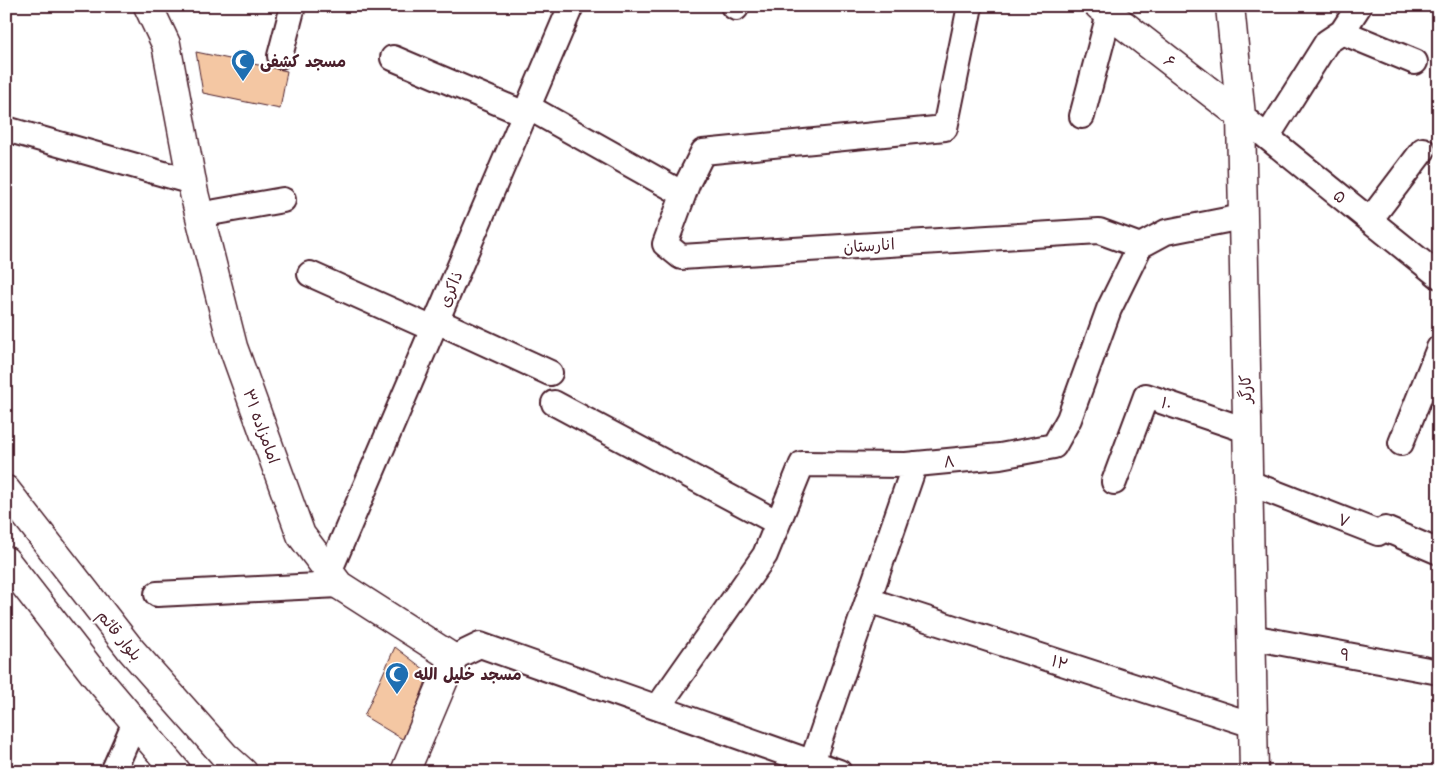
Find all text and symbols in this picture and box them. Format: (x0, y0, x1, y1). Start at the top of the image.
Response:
mosque icon: مسجد کشفی (230, 48, 256, 82)
street label: ۶ (1160, 52, 1179, 72)
place label: مسجد کشفی (260, 53, 346, 72)
street label: ۵ (1329, 186, 1349, 207)
street label: انارستان (843, 235, 895, 257)
street label: ذاکری (435, 269, 466, 310)
street label: کارگر (1236, 374, 1255, 405)
street label: امامزاده ۳۱ (239, 387, 283, 466)
street label: ۱۰ (1159, 394, 1175, 414)
street label: ۸ (943, 453, 955, 471)
street label: ۷ (1335, 511, 1352, 531)
street label: بلوار قائم (91, 607, 145, 667)
street label: ۹ (1338, 645, 1351, 665)
street label: ۱۲ (1049, 652, 1070, 674)
mosque icon: مسجد خلیل الله (384, 661, 410, 695)
place label: مسجد خلیل الله (414, 666, 522, 684)

